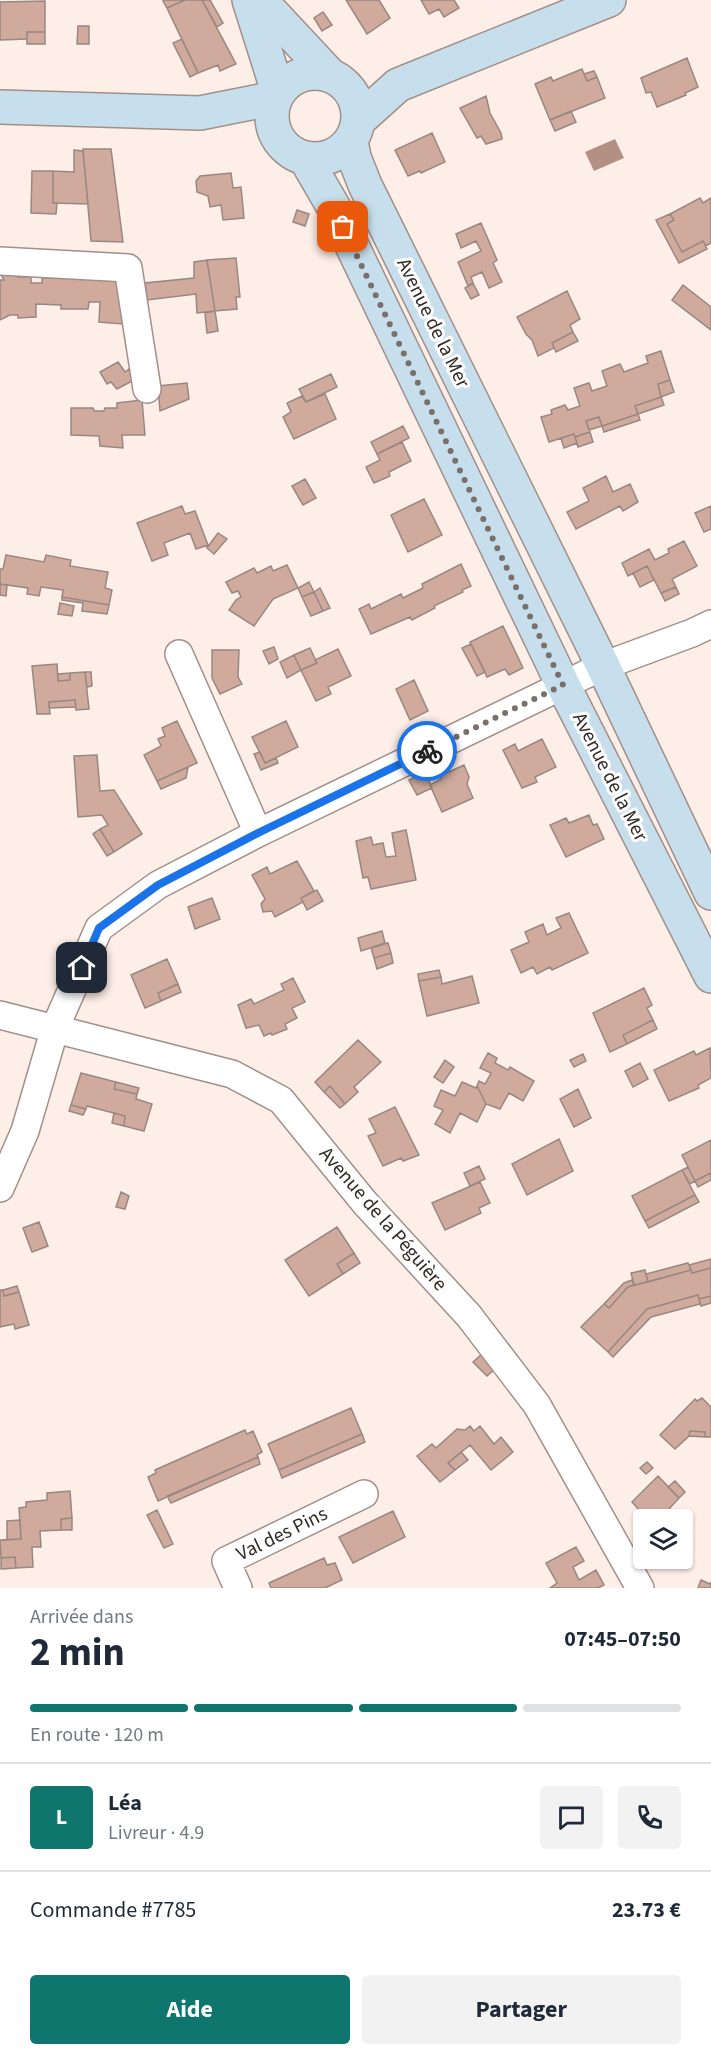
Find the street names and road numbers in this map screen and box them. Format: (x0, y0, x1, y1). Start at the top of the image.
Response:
street label: Avenue de la Mer (389, 253, 477, 393)
street label: Avenue de la Mer (565, 708, 655, 846)
street label: Avenue de la Péguière (312, 1141, 454, 1297)
street label: Val des Pins (232, 1500, 332, 1568)

